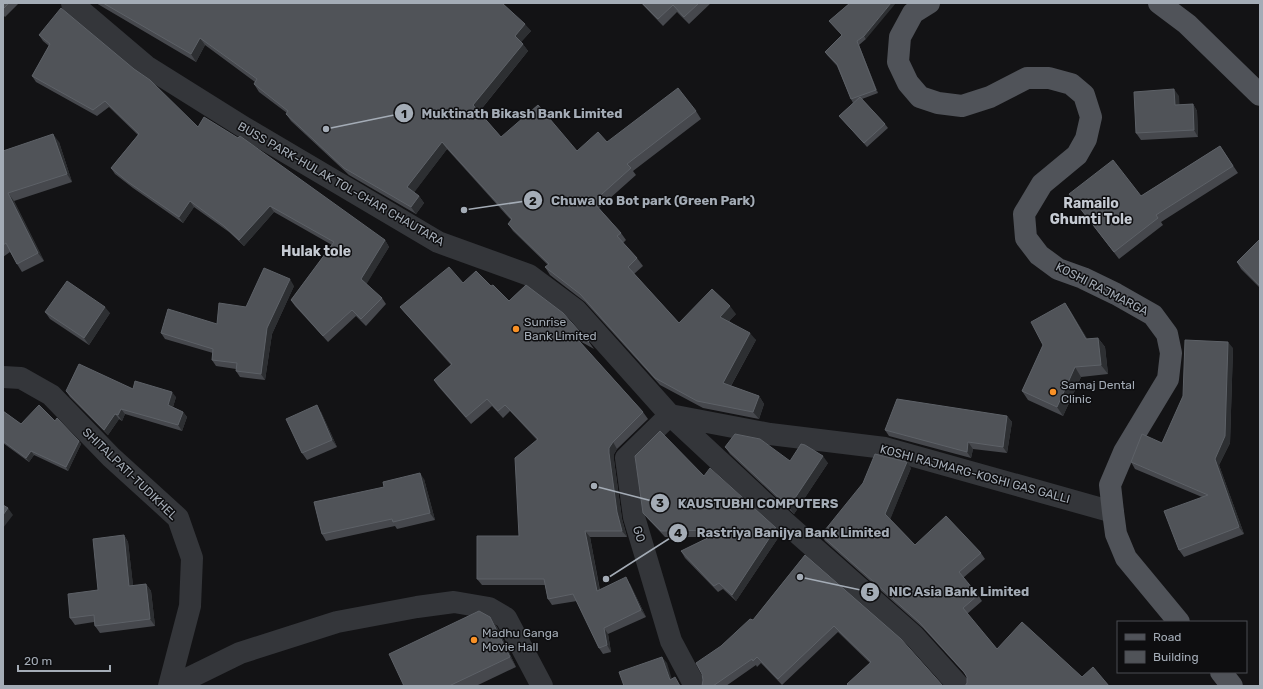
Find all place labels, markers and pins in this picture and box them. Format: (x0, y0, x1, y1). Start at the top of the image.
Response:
callout: Muktinath Bikash Bank Limited (394, 101, 631, 126)
callout: Chuwa ko Bot park (Green Park) (523, 188, 764, 213)
place label: Sunrise Bank Limited (524, 315, 597, 343)
marker: Sunrise Bank Limited (511, 324, 521, 334)
place label: Samaj Dental Clinic (1061, 378, 1135, 406)
marker: Samaj Dental Clinic (1048, 387, 1058, 397)
callout: KAUSTUBHI COMPUTERS (650, 491, 846, 516)
callout: Rastriya Banijya Bank Limited (668, 520, 897, 545)
callout: NIC Asia Bank Limited (860, 579, 1037, 604)
place label: Madhu Ganga Movie Hall (482, 626, 559, 654)
marker: Madhu Ganga Movie Hall (469, 635, 479, 645)

